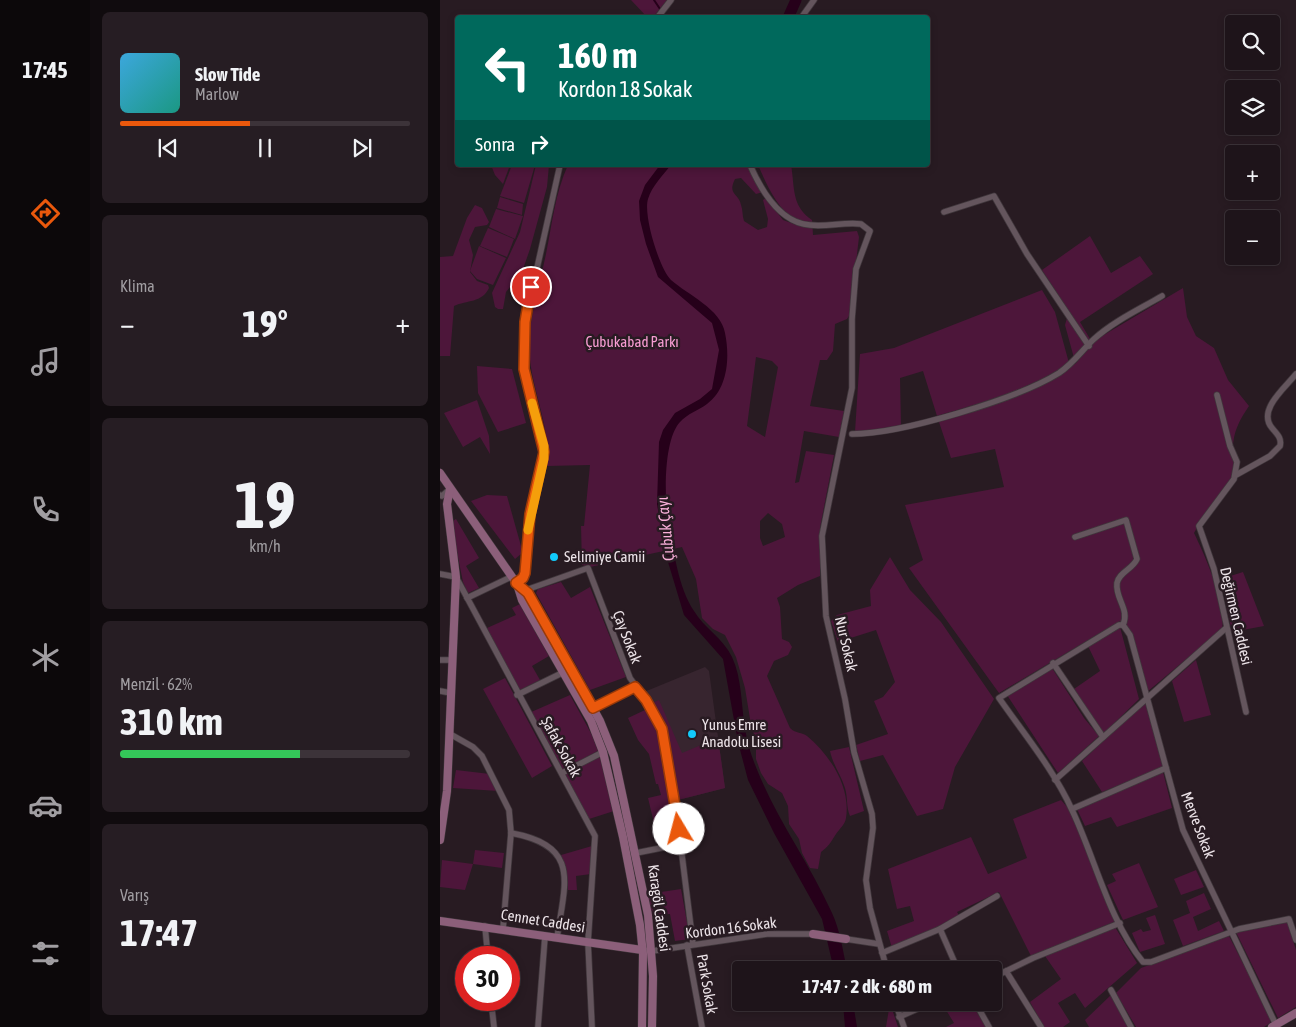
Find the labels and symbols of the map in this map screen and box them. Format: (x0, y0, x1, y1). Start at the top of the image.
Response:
pin (510, 266, 552, 308)
park label: Çubukabad Parkı (585, 333, 679, 350)
water label: Çubuk Çayı (653, 496, 678, 562)
place label: Selimiye Camii (564, 548, 645, 565)
marker: Selimiye Camii (548, 551, 560, 563)
street label: Değirmen Caddesi (1217, 565, 1256, 667)
street label: Çay Sokak (610, 608, 645, 666)
street label: Nur Sokak (832, 615, 861, 674)
street label: Şafak Sokak (538, 714, 585, 780)
place label: Yunus Emre Anadolu Lisesi (702, 716, 781, 750)
marker: Yunus Emre Anadolu Lisesi (686, 728, 698, 740)
street label: Merve Sokak (1178, 789, 1219, 861)
position arrow (652, 802, 704, 854)
street label: Karagöl Caddesi (645, 863, 674, 953)
street label: Cennet Caddesi (500, 905, 586, 936)
street label: Kordon 16 Sokak (684, 913, 778, 942)
speed limit sign: 30 (455, 946, 520, 1011)
street label: Park Sokak (694, 953, 721, 1016)

